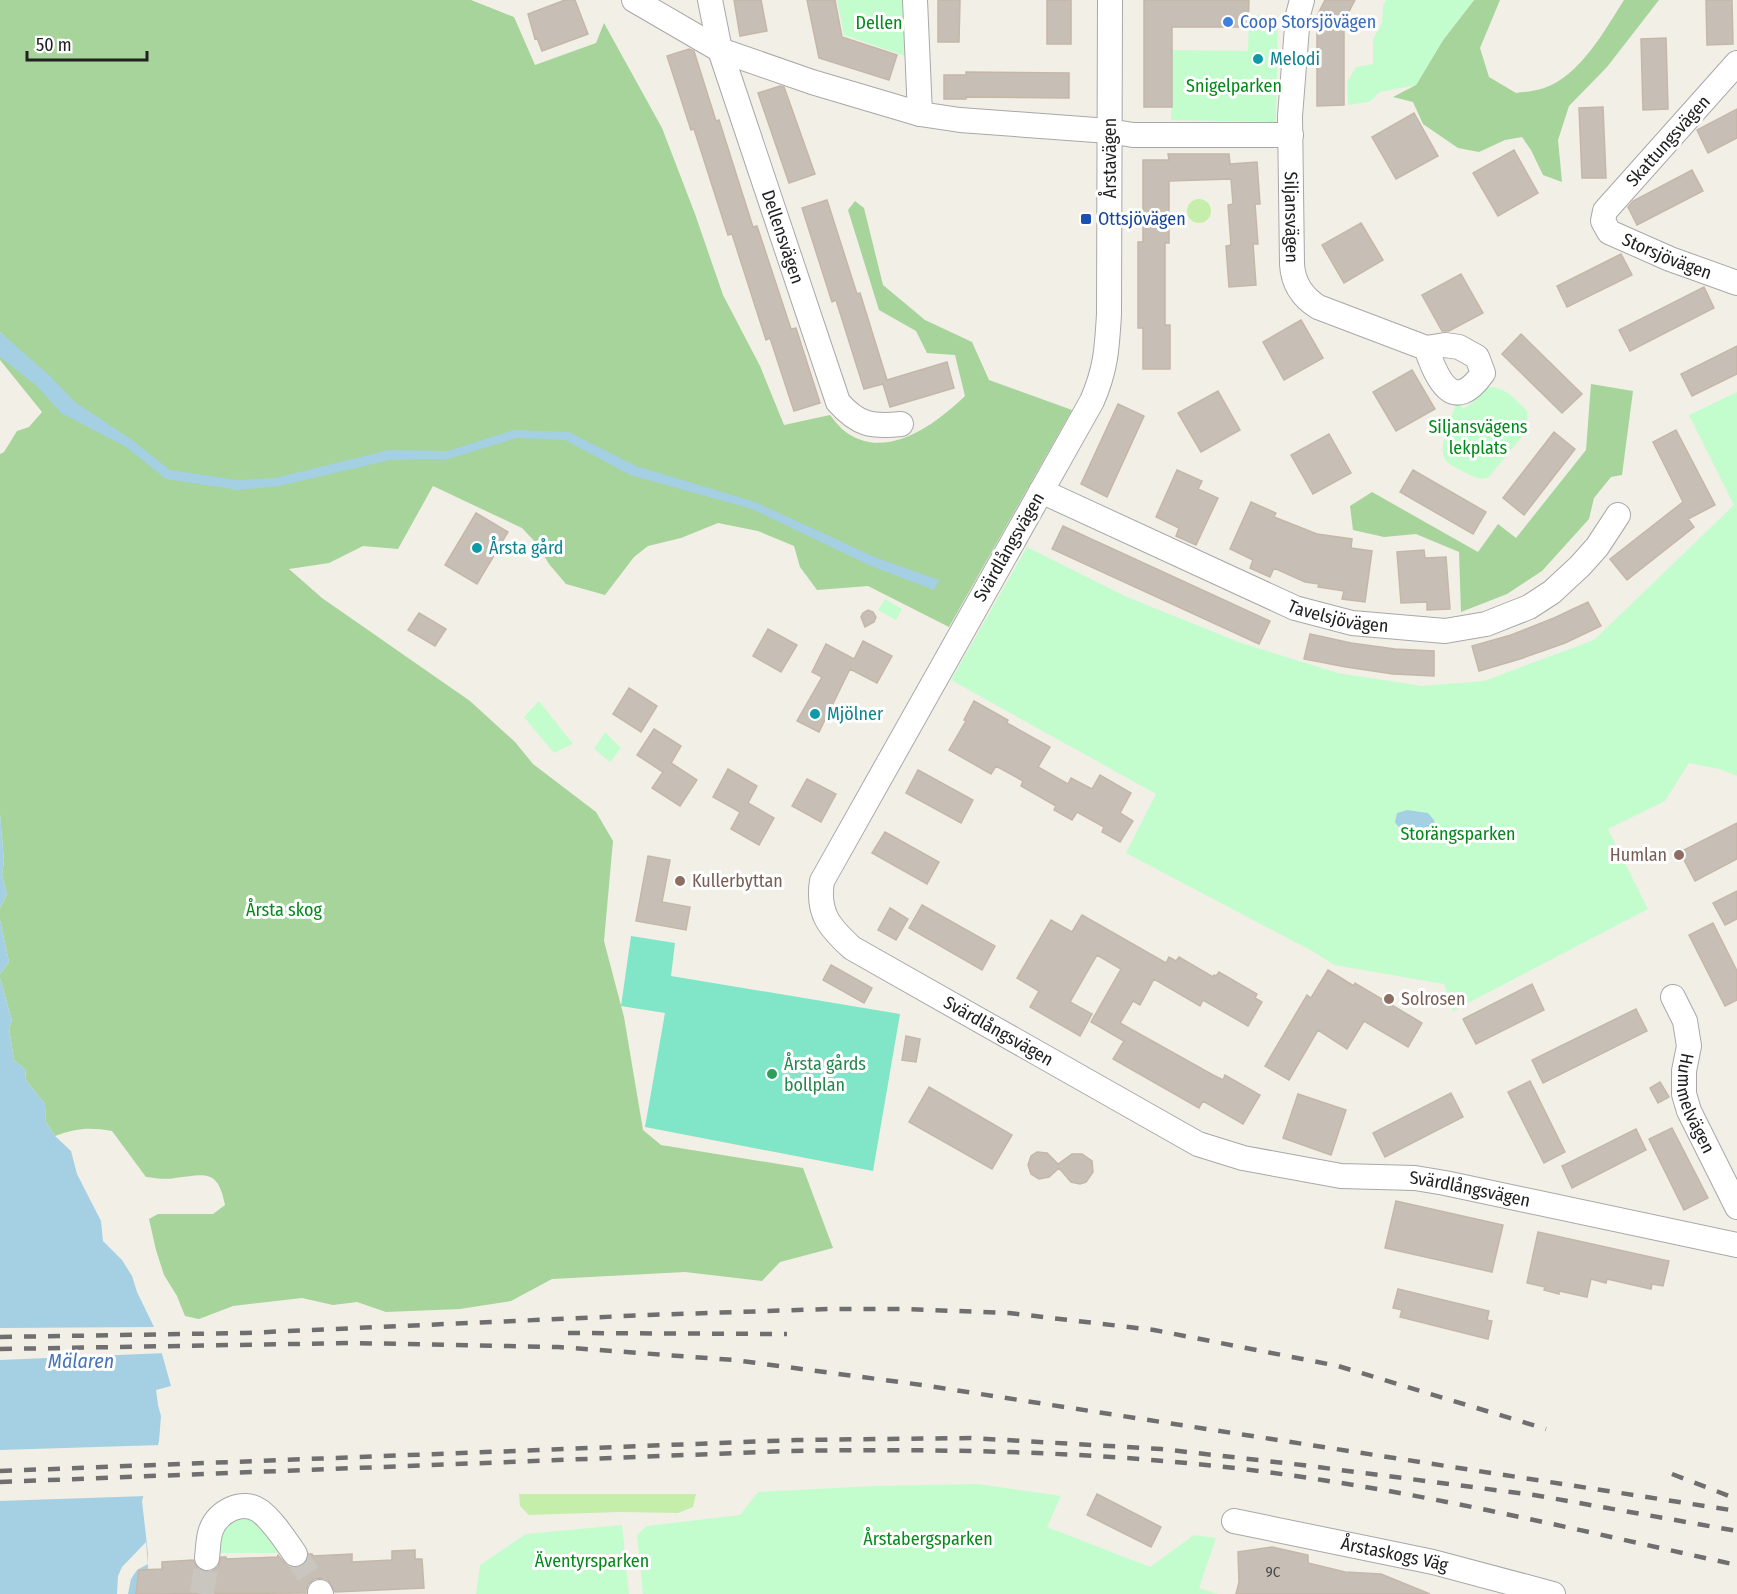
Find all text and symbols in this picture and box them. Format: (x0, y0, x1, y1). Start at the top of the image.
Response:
place label: Coop Storsjövägen (1240, 11, 1376, 33)
park label: Dellen (855, 12, 903, 34)
marker: Coop Storsjövägen (1221, 15, 1235, 29)
scale bar (27, 24, 147, 62)
text: 50 m (36, 34, 72, 56)
place label: Melodi (1270, 48, 1320, 70)
marker: Melodi (1251, 52, 1265, 66)
park label: Snigelparken (1186, 75, 1282, 97)
street label: Skattungsvägen (1621, 91, 1715, 191)
street label: Årstavägen (1098, 118, 1121, 198)
street label: Siljansvägen (1280, 171, 1303, 263)
street label: Dellensvägen (757, 187, 809, 287)
place label: Ottsjövägen (1098, 208, 1186, 230)
marker: Ottsjövägen (1079, 212, 1093, 226)
street label: Storsjövägen (1619, 228, 1715, 284)
park label: Siljansvägens lekplats (1428, 416, 1528, 459)
street label: Svärdlångsvägen (969, 488, 1049, 606)
place label: Årsta gård (489, 536, 563, 559)
marker: Årsta gård (470, 541, 484, 555)
street label: Tavelsjövägen (1284, 595, 1389, 637)
place label: Mjölner (827, 703, 884, 725)
marker: Mjölner (808, 707, 822, 721)
park label: Storängsparken (1400, 823, 1516, 845)
place label: Humlan (1610, 844, 1667, 866)
marker: Humlan (1672, 848, 1686, 862)
place label: Kullerbyttan (692, 870, 783, 892)
marker: Kullerbyttan (673, 874, 687, 888)
park label: Årsta skog (246, 898, 322, 921)
place label: Solrosen (1401, 988, 1465, 1010)
street label: Svärdlångsvägen (940, 991, 1057, 1071)
marker: Solrosen (1382, 992, 1396, 1006)
street label: Hummelvägen (1672, 1051, 1719, 1157)
place label: Årsta gårds bollplan (784, 1052, 866, 1096)
marker: Årsta gårds bollplan (765, 1067, 779, 1081)
street label: Svärdlångsvägen (1409, 1167, 1532, 1212)
water label: Mälaren (48, 1349, 114, 1373)
park label: Årstabergsparken (863, 1527, 993, 1550)
street label: Årstaskogs Väg (1339, 1531, 1451, 1577)
park label: Äventyrsparken (535, 1550, 649, 1572)
house number: 9C (1266, 1563, 1281, 1581)

